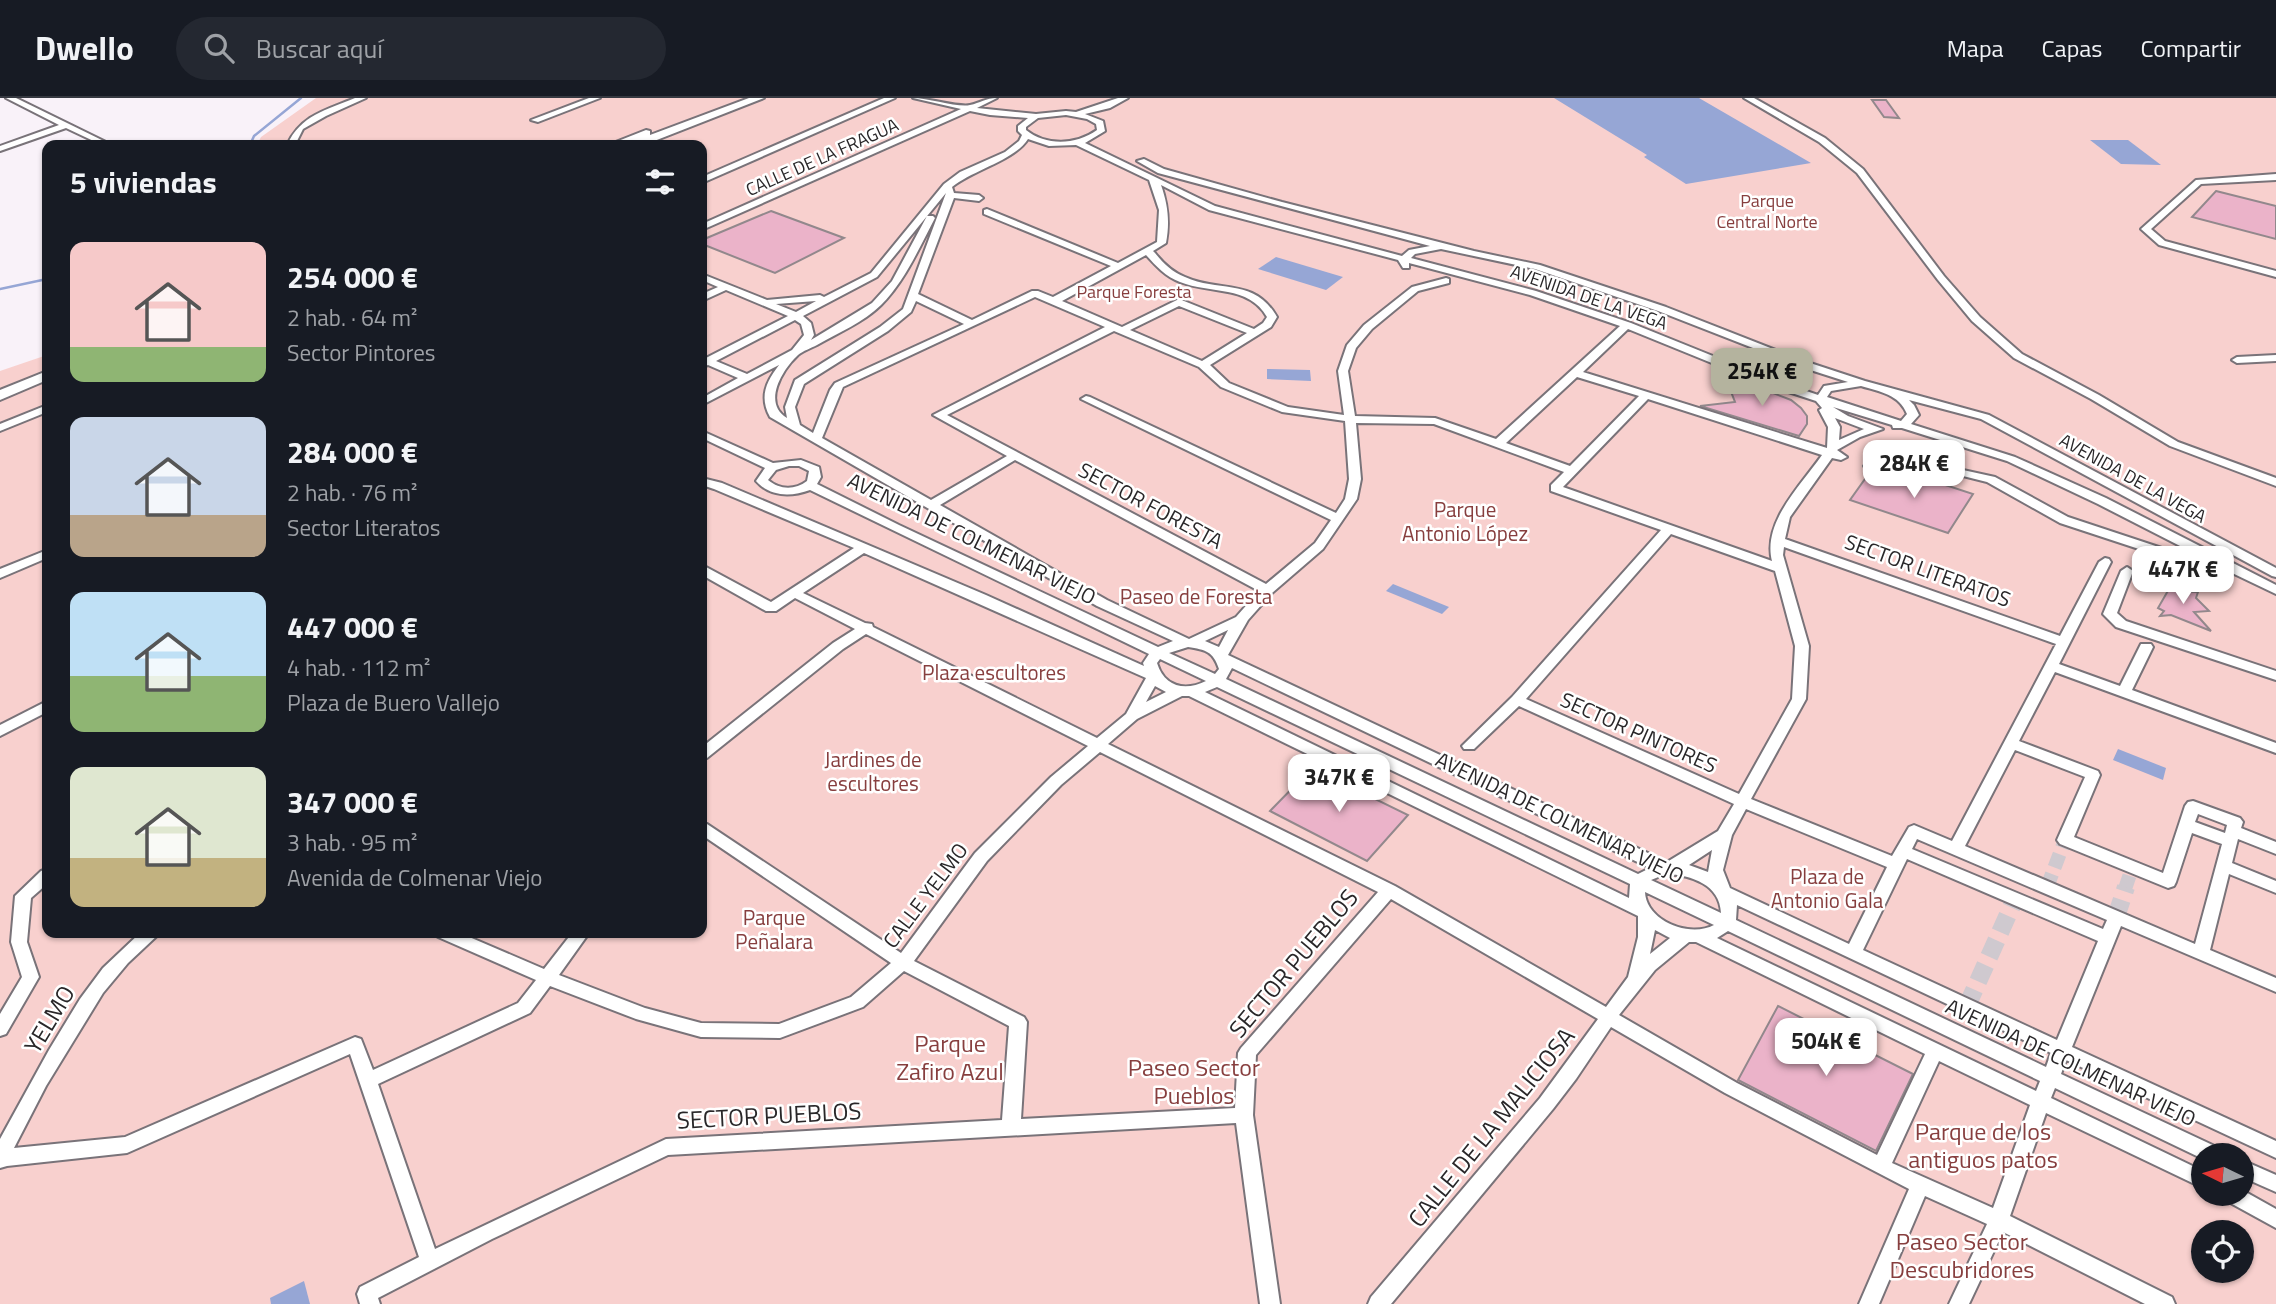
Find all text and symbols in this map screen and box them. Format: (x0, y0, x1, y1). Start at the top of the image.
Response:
search box (176, 17, 666, 80)
text: Dwello (35, 23, 134, 73)
icon: search (200, 29, 238, 67)
text: Buscar aquí (256, 29, 383, 68)
text: Mapa (1947, 30, 2004, 66)
text: Capas (2042, 30, 2102, 66)
text: Compartir (2140, 30, 2241, 66)
street label: CALLE DE LA FRAGUA (741, 111, 903, 203)
text: 5 viviendas (70, 159, 217, 205)
icon: filters (641, 163, 679, 201)
park label: Parque Central Norte (1716, 187, 1818, 235)
text: 254 000 € (287, 254, 418, 300)
street label: AVENIDA DE LA VEGA (1507, 258, 1671, 337)
icon: home (126, 270, 210, 354)
park label: Parque Foresta (1076, 278, 1192, 305)
text: 2 hab. · 64 m² (287, 300, 417, 335)
text: Sector Pintores (287, 335, 436, 370)
pin: 254K € (1705, 348, 1819, 408)
text: 254K € (1727, 353, 1797, 388)
street label: AVENIDA DE LA VEGA (2055, 426, 2212, 530)
text: 284 000 € (287, 429, 418, 475)
pin: 284K € (1857, 440, 1971, 500)
icon: home (126, 445, 210, 529)
text: 284K € (1879, 445, 1949, 480)
street label: SECTOR FORESTA (1073, 453, 1229, 557)
street label: AVENIDA DE COLMENAR VIEJO (842, 464, 1102, 612)
text: 2 hab. · 76 m² (287, 475, 417, 510)
park label: Parque Antonio López (1402, 493, 1528, 549)
text: Sector Literatos (287, 510, 440, 545)
street label: SECTOR LITERATOS (1841, 525, 2015, 615)
pin: 447K € (2126, 546, 2240, 606)
text: 447K € (2148, 551, 2218, 586)
park label: Paseo de Foresta (1120, 580, 1273, 612)
text: 447 000 € (287, 604, 418, 650)
icon: home (126, 620, 210, 704)
text: 4 hab. · 112 m² (287, 650, 430, 685)
park label: Plaza escultores (922, 656, 1066, 688)
street label: SECTOR PINTORES (1556, 683, 1722, 781)
text: Plaza de Buero Vallejo (287, 685, 500, 720)
park label: Jardines de escultores (824, 743, 922, 799)
street label: AVENIDA DE COLMENAR VIEJO (1430, 743, 1690, 891)
pin: 347K € (1282, 754, 1396, 814)
text: 347K € (1304, 759, 1374, 794)
text: 347 000 € (287, 779, 418, 825)
icon: home (126, 795, 210, 879)
text: 3 hab. · 95 m² (287, 825, 417, 860)
street label: CALLE YELMO (875, 836, 975, 954)
text: Avenida de Colmenar Viejo (287, 860, 542, 895)
park label: Plaza de Antonio Gala (1771, 860, 1884, 916)
street label: SECTOR PUEBLOS (1220, 881, 1366, 1045)
park label: Parque Peñalara (735, 901, 813, 957)
street label: YELMO (15, 978, 83, 1060)
street label: AVENIDA DE COLMENAR VIEJO (1941, 990, 2201, 1134)
pin: 504K € (1769, 1018, 1883, 1078)
street label: CALLE DE LA MALICIOSA (1399, 1019, 1583, 1235)
text: 504K € (1791, 1023, 1861, 1058)
park label: Parque Zafiro Azul (896, 1025, 1004, 1089)
park label: Paseo Sector Pueblos (1128, 1049, 1260, 1113)
street label: SECTOR PUEBLOS (676, 1092, 862, 1138)
park label: Parque de los antiguos patos (1908, 1113, 2058, 1177)
north arrow (2191, 1143, 2254, 1206)
map controls (2191, 1143, 2254, 1283)
button: locate (2191, 1220, 2254, 1283)
park label: Paseo Sector Descubridores (1890, 1223, 2034, 1287)

